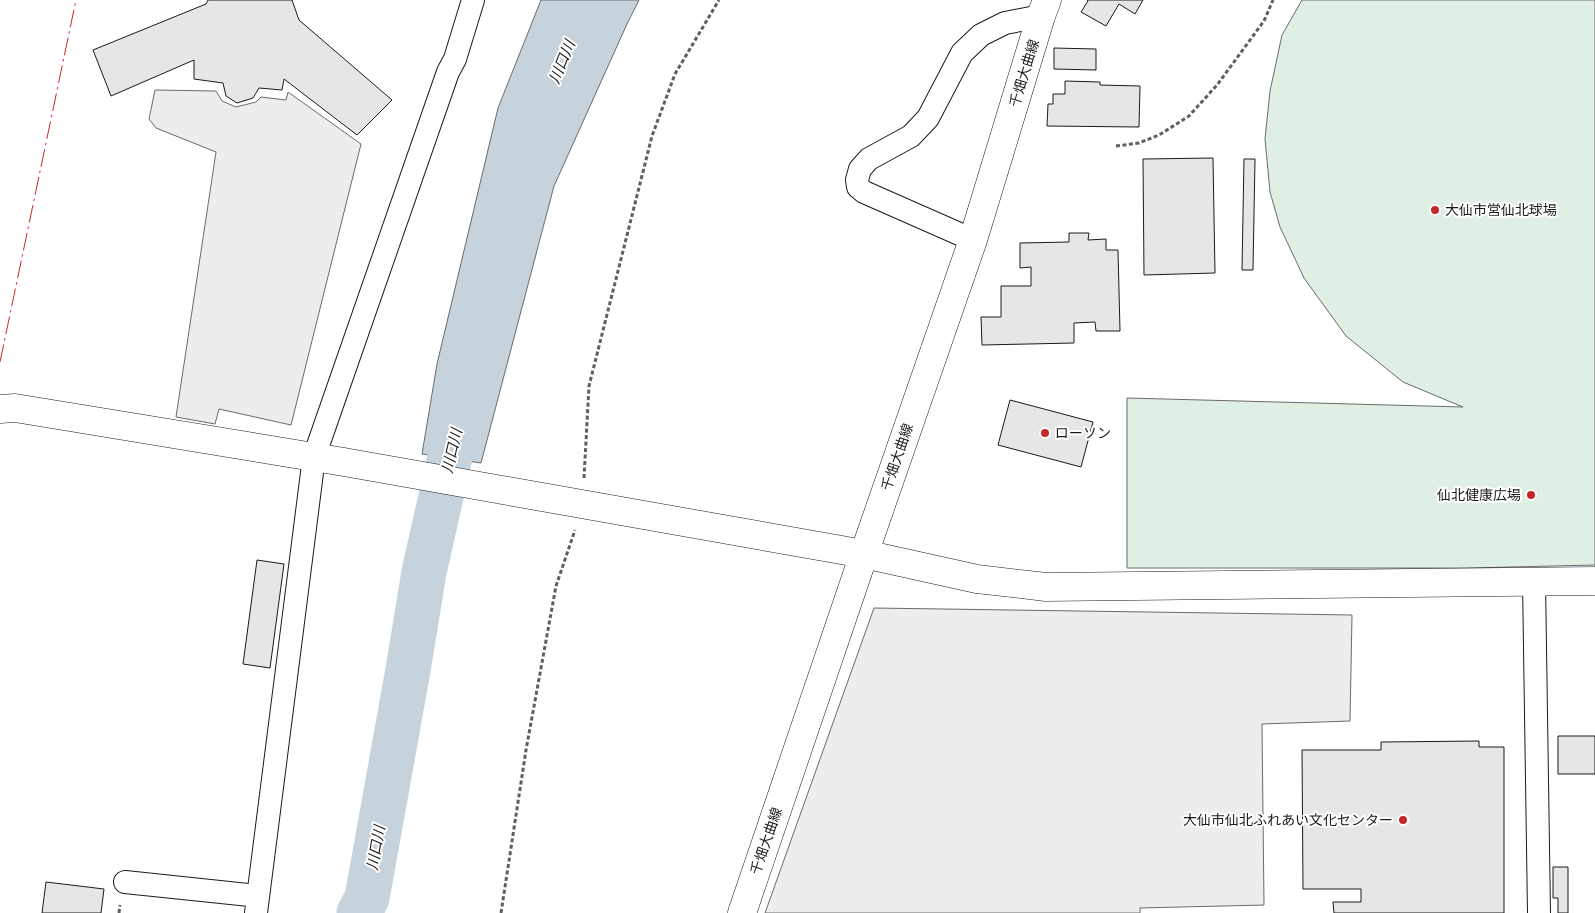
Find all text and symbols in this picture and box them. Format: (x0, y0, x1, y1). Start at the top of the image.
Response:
water label: 川口川 (545, 36, 580, 86)
street label: 千畑大曲線 (1006, 37, 1043, 109)
place label: 大仙市営仙北球場 (1445, 202, 1557, 219)
marker: 大仙市営仙北球場 (1429, 204, 1441, 216)
street label: 千畑大曲線 (878, 421, 917, 493)
water label: 川口川 (438, 425, 466, 475)
place label: ローソン (1055, 425, 1111, 442)
marker: ローソン (1039, 427, 1051, 439)
place label: 仙北健康広場 (1437, 487, 1521, 504)
marker: 仙北健康広場 (1525, 489, 1537, 501)
street label: 千畑大曲線 (747, 805, 786, 877)
place label: 大仙市仙北ふれあい文化センター (1183, 812, 1393, 829)
marker: 大仙市仙北ふれあい文化センター (1397, 814, 1409, 826)
water label: 川口川 (363, 822, 389, 872)

